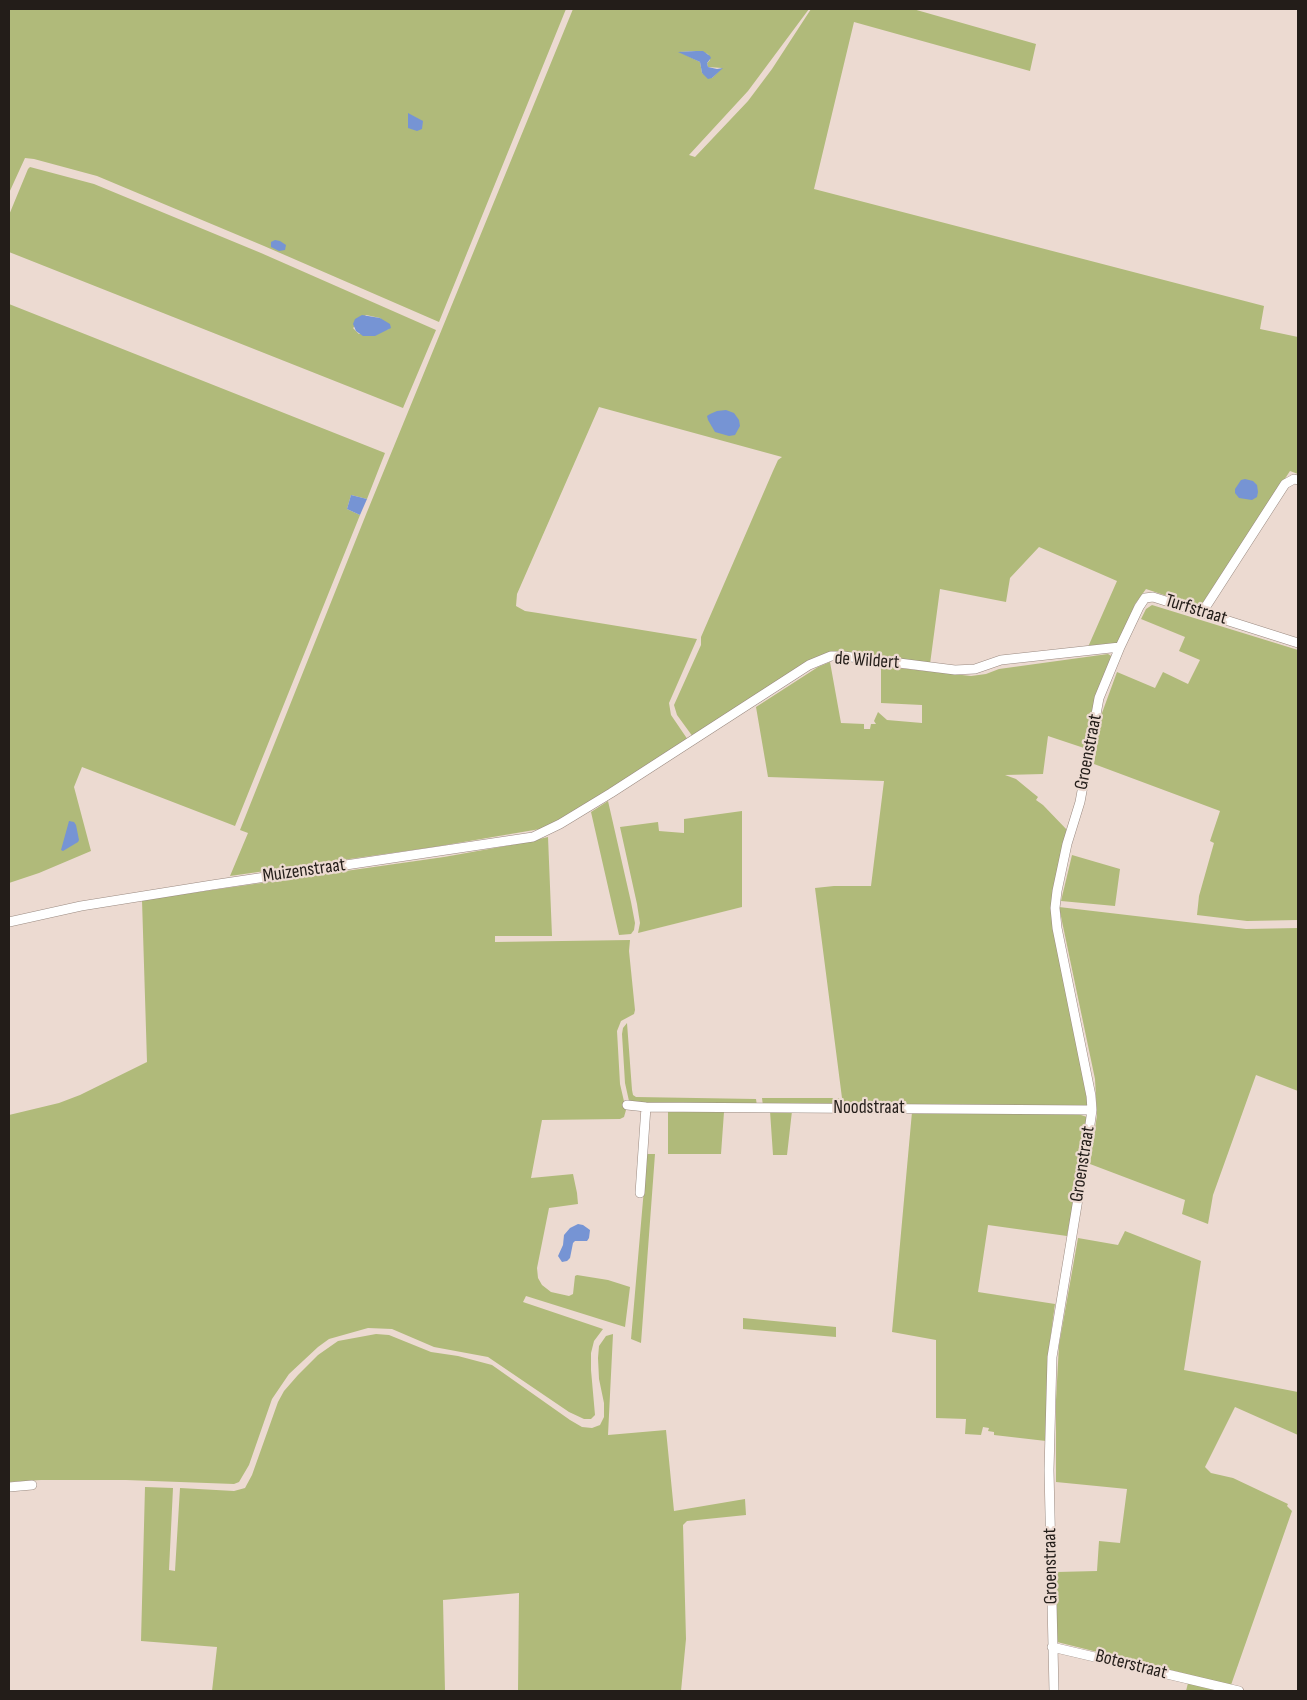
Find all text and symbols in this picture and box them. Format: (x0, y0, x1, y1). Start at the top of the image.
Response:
street label: Turfstraat (1162, 590, 1230, 630)
street label: de Wildert (834, 647, 900, 675)
street label: Groenstraat (1071, 712, 1107, 792)
street label: Muizenstraat (261, 854, 347, 888)
street label: Noodstraat (833, 1097, 905, 1119)
street label: Groenstraat (1066, 1124, 1100, 1204)
street label: Groenstraat (1039, 1528, 1063, 1604)
street label: Boterstraat (1093, 1645, 1169, 1685)

